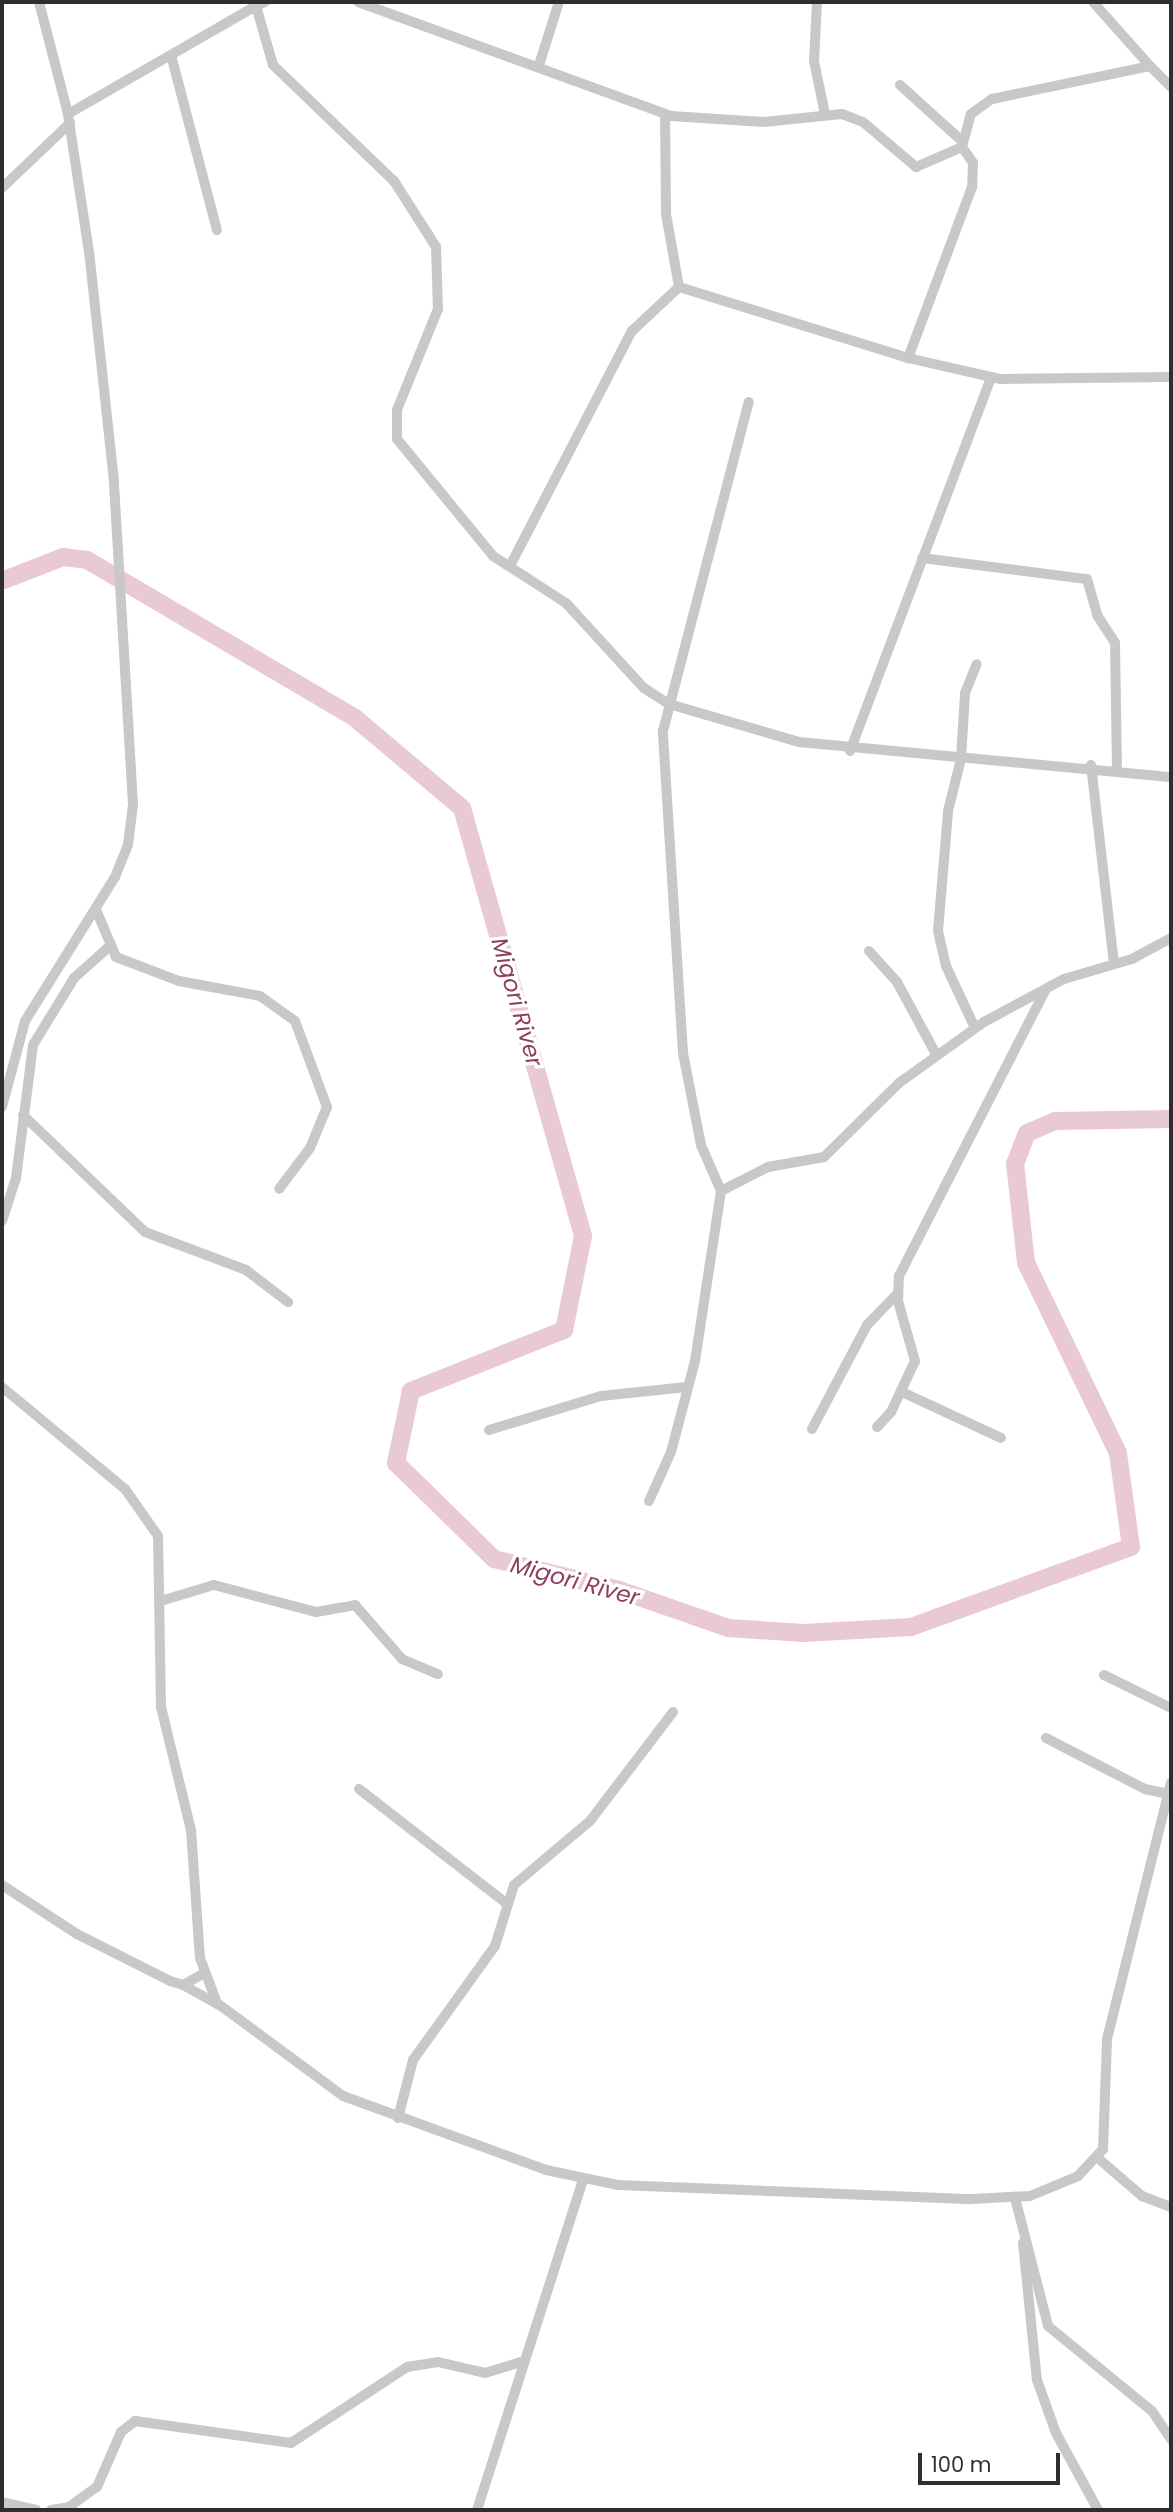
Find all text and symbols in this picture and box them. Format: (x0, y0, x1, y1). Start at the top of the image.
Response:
water label: Migori River (486, 935, 548, 1069)
water label: Migori River (508, 1551, 642, 1611)
scale bar (921, 2438, 1063, 2482)
text: 100 m (931, 2450, 991, 2479)

